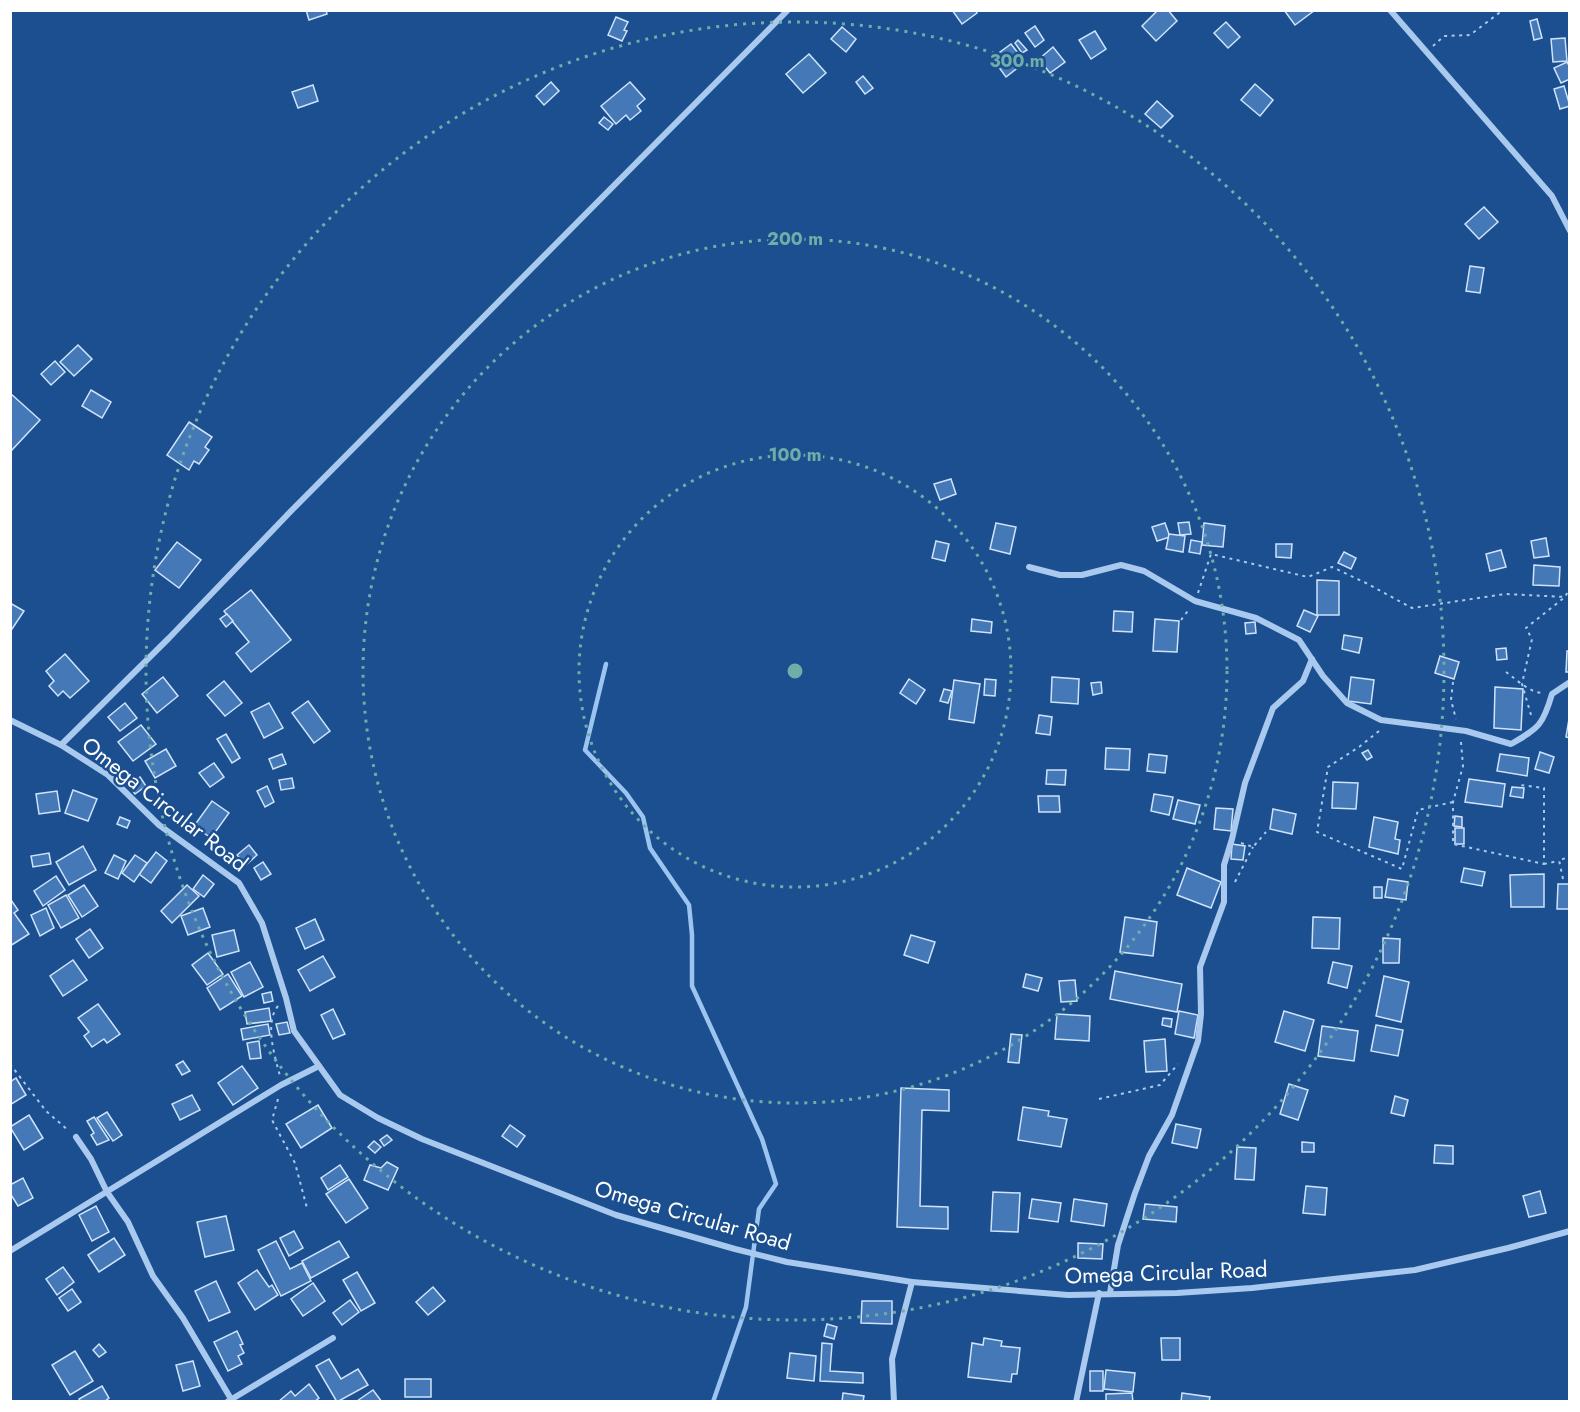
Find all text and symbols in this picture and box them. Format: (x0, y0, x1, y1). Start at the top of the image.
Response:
text: 300 m (989, 48, 1045, 74)
text: 200 m (767, 226, 823, 252)
text: 100 m (768, 442, 822, 468)
centre of rings (785, 661, 805, 681)
street label: Omega Circular Road (75, 729, 255, 879)
street label: Omega Circular Road (591, 1172, 795, 1258)
street label: Omega Circular Road (1064, 1252, 1268, 1292)

